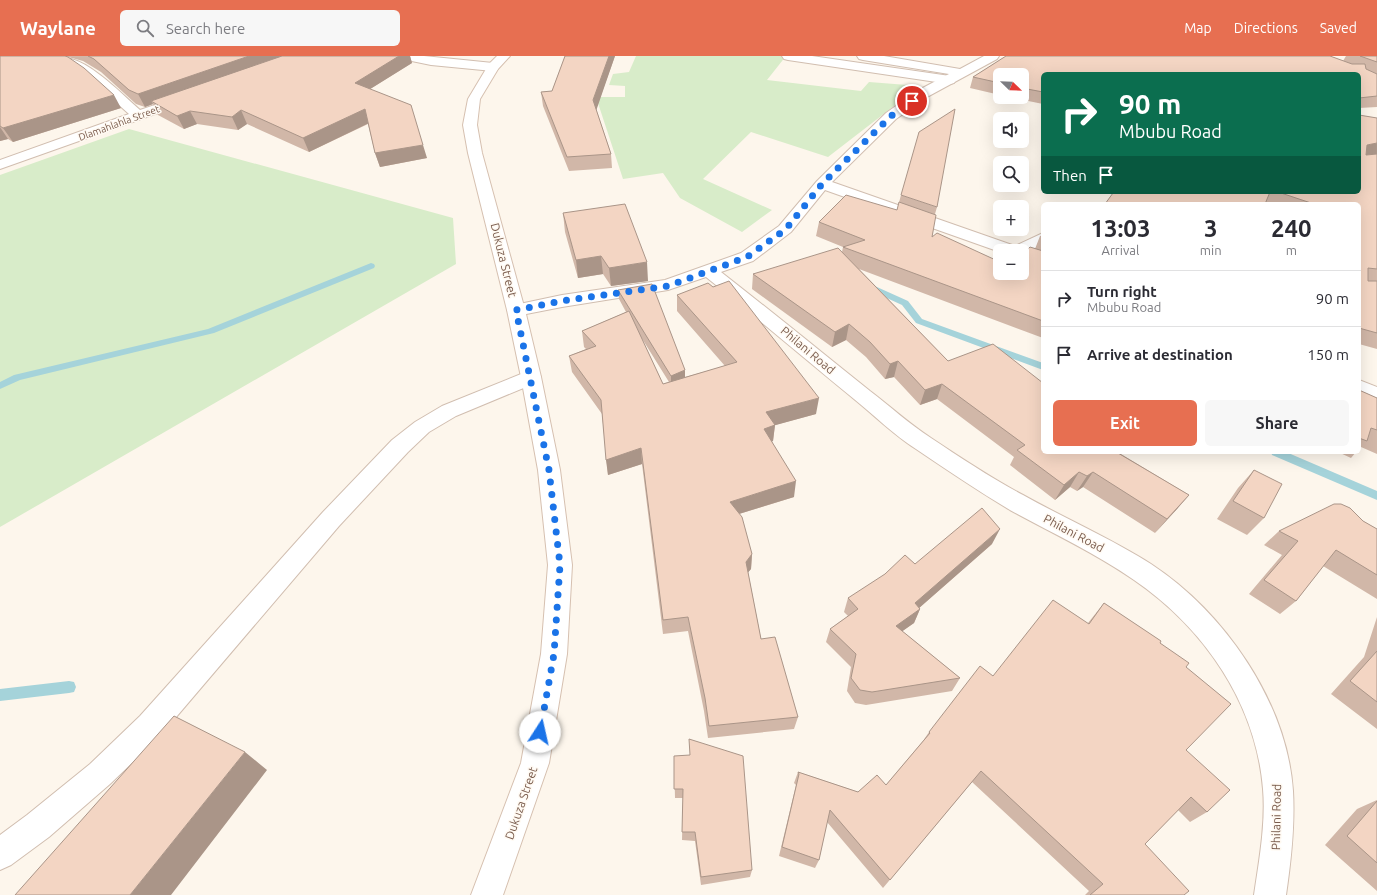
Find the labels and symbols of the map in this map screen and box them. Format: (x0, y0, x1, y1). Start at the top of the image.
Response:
north arrow (993, 68, 1029, 104)
pin (895, 84, 929, 118)
street label: Dlamahlahla Street (77, 103, 161, 143)
street label: Dukuza Street (488, 221, 520, 299)
street label: Philani Road (778, 324, 838, 376)
street label: Philani Road (1042, 512, 1106, 554)
position arrow (519, 711, 561, 753)
street label: Dukuza Street (502, 765, 540, 841)
street label: Philani Road (1269, 784, 1283, 850)

